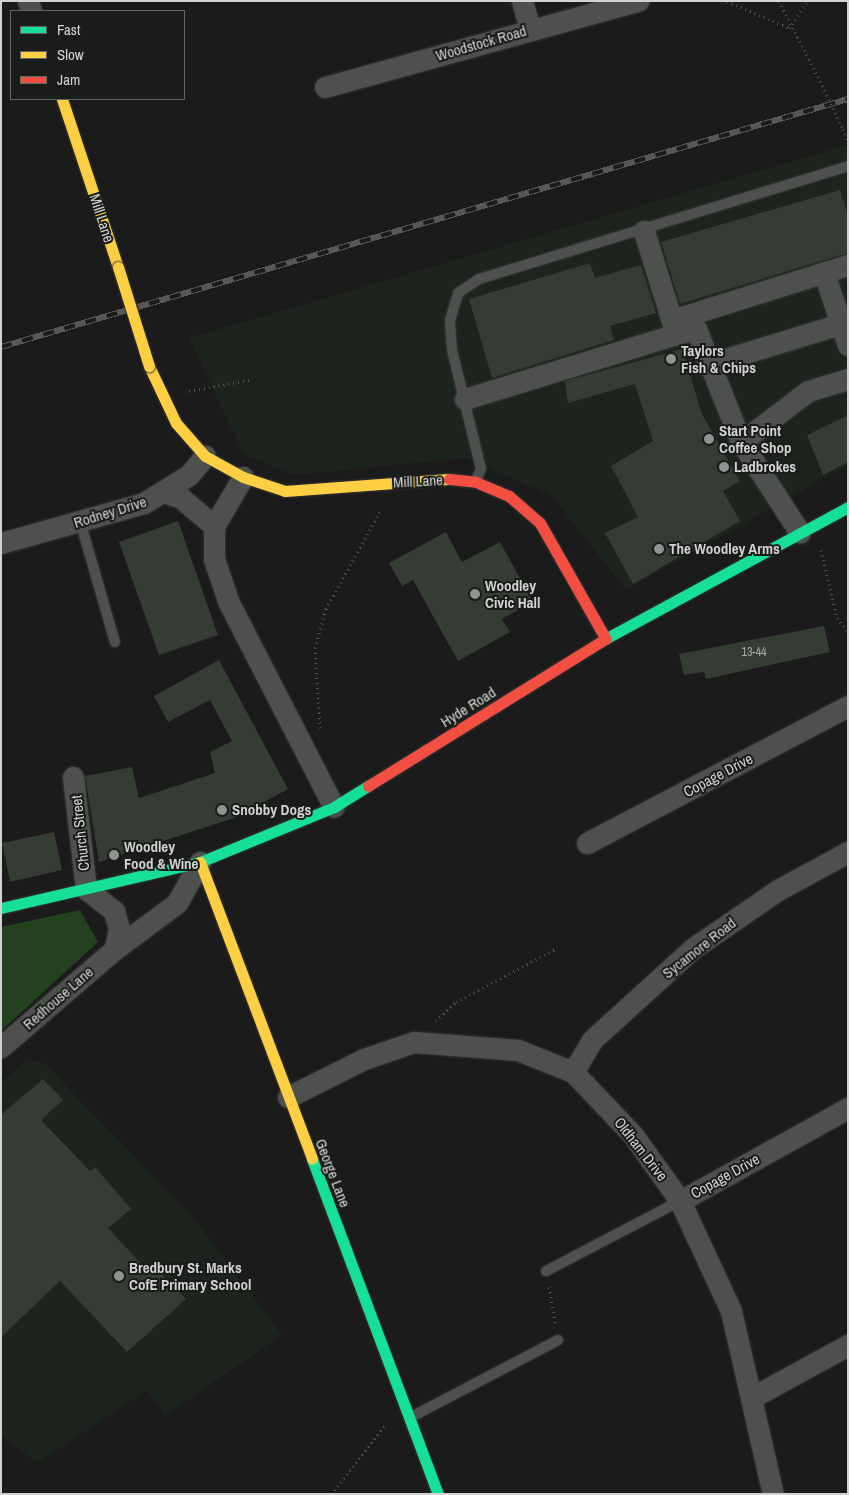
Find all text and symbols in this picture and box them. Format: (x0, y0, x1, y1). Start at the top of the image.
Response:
legend (10, 10, 185, 100)
text: Fast (57, 19, 80, 40)
street label: Woodstock Road (434, 21, 528, 65)
text: Slow (57, 44, 84, 65)
text: Jam (57, 69, 80, 90)
street label: Mill Lane (86, 191, 118, 245)
place label: Taylors Fish & Chips (681, 341, 756, 376)
marker: Taylors Fish & Chips (665, 353, 677, 365)
place label: Start Point Coffee Shop (719, 421, 791, 456)
marker: Start Point Coffee Shop (703, 433, 715, 445)
place label: Ladbrokes (734, 458, 796, 476)
marker: Ladbrokes (718, 461, 730, 473)
street label: Mill Lane (393, 471, 443, 491)
street label: Rodney Drive (71, 492, 149, 532)
place label: The Woodley Arms (669, 540, 780, 558)
marker: The Woodley Arms (653, 543, 665, 555)
place label: Woodley Civic Hall (485, 576, 540, 611)
marker: Woodley Civic Hall (469, 588, 481, 600)
house number: 13-44 (741, 646, 767, 660)
street label: Hyde Road (437, 683, 499, 731)
street label: Copage Drive (680, 749, 756, 801)
street label: Church Street (67, 794, 93, 872)
place label: Snobby Dogs (232, 801, 311, 819)
marker: Snobby Dogs (216, 804, 228, 816)
place label: Woodley Food & Wine (124, 837, 198, 872)
marker: Woodley Food & Wine (108, 849, 120, 861)
street label: Sycamore Road (659, 914, 739, 982)
street label: Redhouse Lane (19, 963, 97, 1033)
street label: Oldham Drive (611, 1114, 671, 1184)
street label: George Lane (312, 1136, 354, 1210)
street label: Copage Drive (687, 1150, 763, 1202)
place label: Bredbury St. Marks CofE Primary School (129, 1258, 251, 1293)
marker: Bredbury St. Marks CofE Primary School (113, 1270, 125, 1282)

